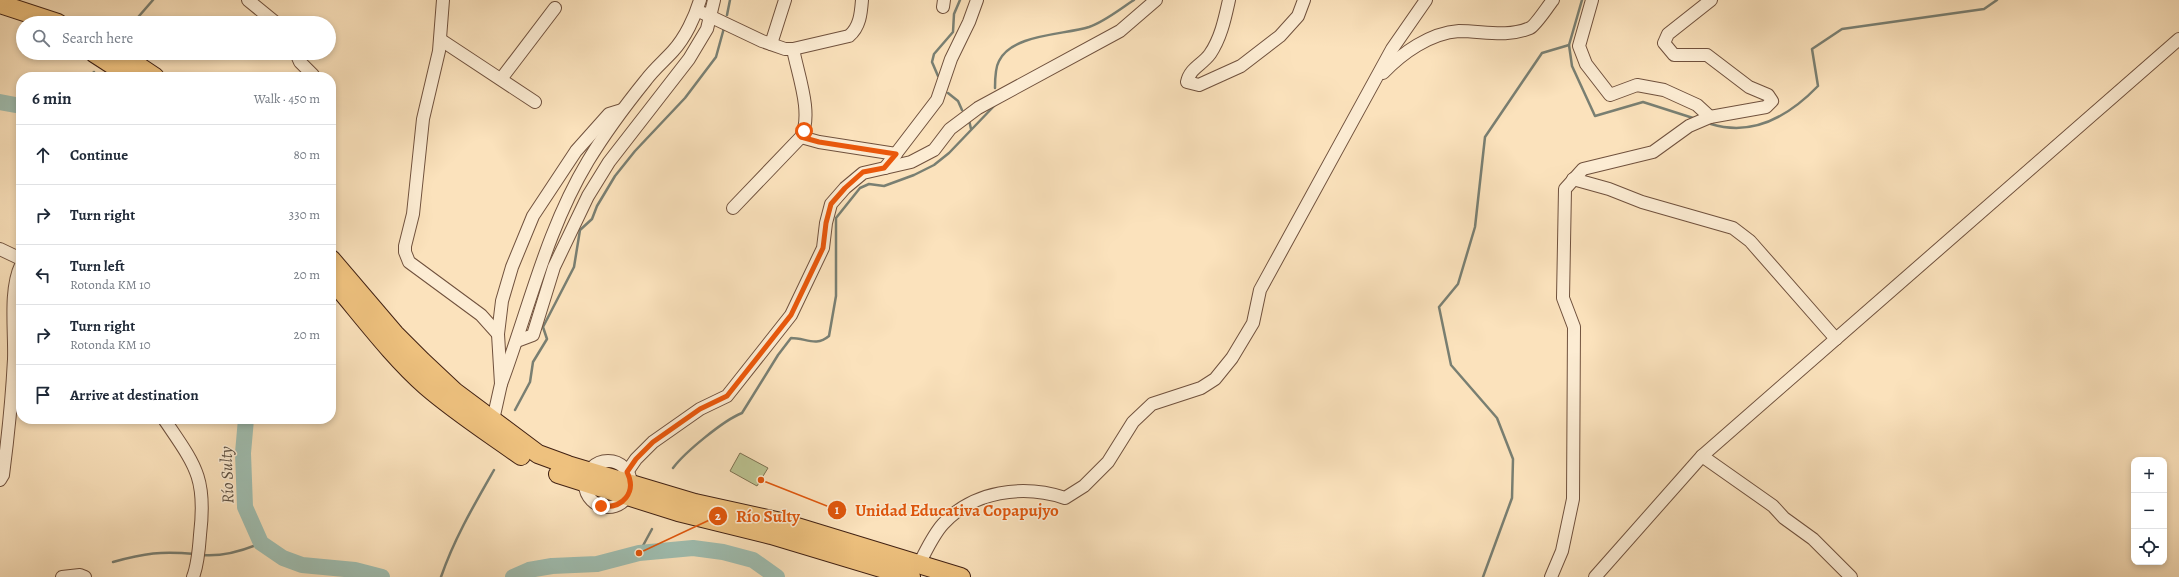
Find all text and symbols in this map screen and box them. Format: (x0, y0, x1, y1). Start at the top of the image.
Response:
search box (16, 16, 336, 60)
icon: search (30, 27, 52, 49)
text: Search here (62, 28, 133, 48)
text: 6 min (32, 87, 72, 110)
text: Walk · 450 m (254, 90, 320, 107)
route start (795, 122, 813, 140)
icon: ahead (32, 144, 54, 166)
text: Continue (70, 145, 128, 165)
text: 80 m (293, 146, 320, 163)
icon: right (32, 204, 54, 226)
text: Turn right (70, 205, 135, 225)
text: 330 m (289, 206, 320, 223)
text: Turn left (70, 256, 125, 276)
icon: left (32, 264, 54, 286)
text: 20 m (294, 266, 320, 283)
text: Rotonda KM 10 (70, 276, 151, 293)
text: Turn right (70, 316, 135, 336)
icon: right (32, 324, 54, 346)
text: 20 m (294, 326, 320, 343)
text: Rotonda KM 10 (70, 336, 151, 353)
icon: arrive (32, 384, 54, 406)
text: Arrive at destination (70, 385, 199, 405)
water label: Río Sulty (214, 445, 239, 504)
map controls (2131, 457, 2167, 565)
button: + (2131, 457, 2167, 493)
button: − (2131, 493, 2167, 529)
callout: Unidad Educativa Copapujyo (827, 495, 1067, 524)
route end (592, 497, 610, 515)
text: Unidad Educativa Copapujyo (855, 499, 1059, 522)
callout: Río Sulty (708, 502, 808, 531)
text: 1 (835, 502, 840, 518)
text: Río Sulty (736, 505, 801, 528)
text: 2 (715, 508, 721, 524)
button: locate (2131, 529, 2167, 565)

